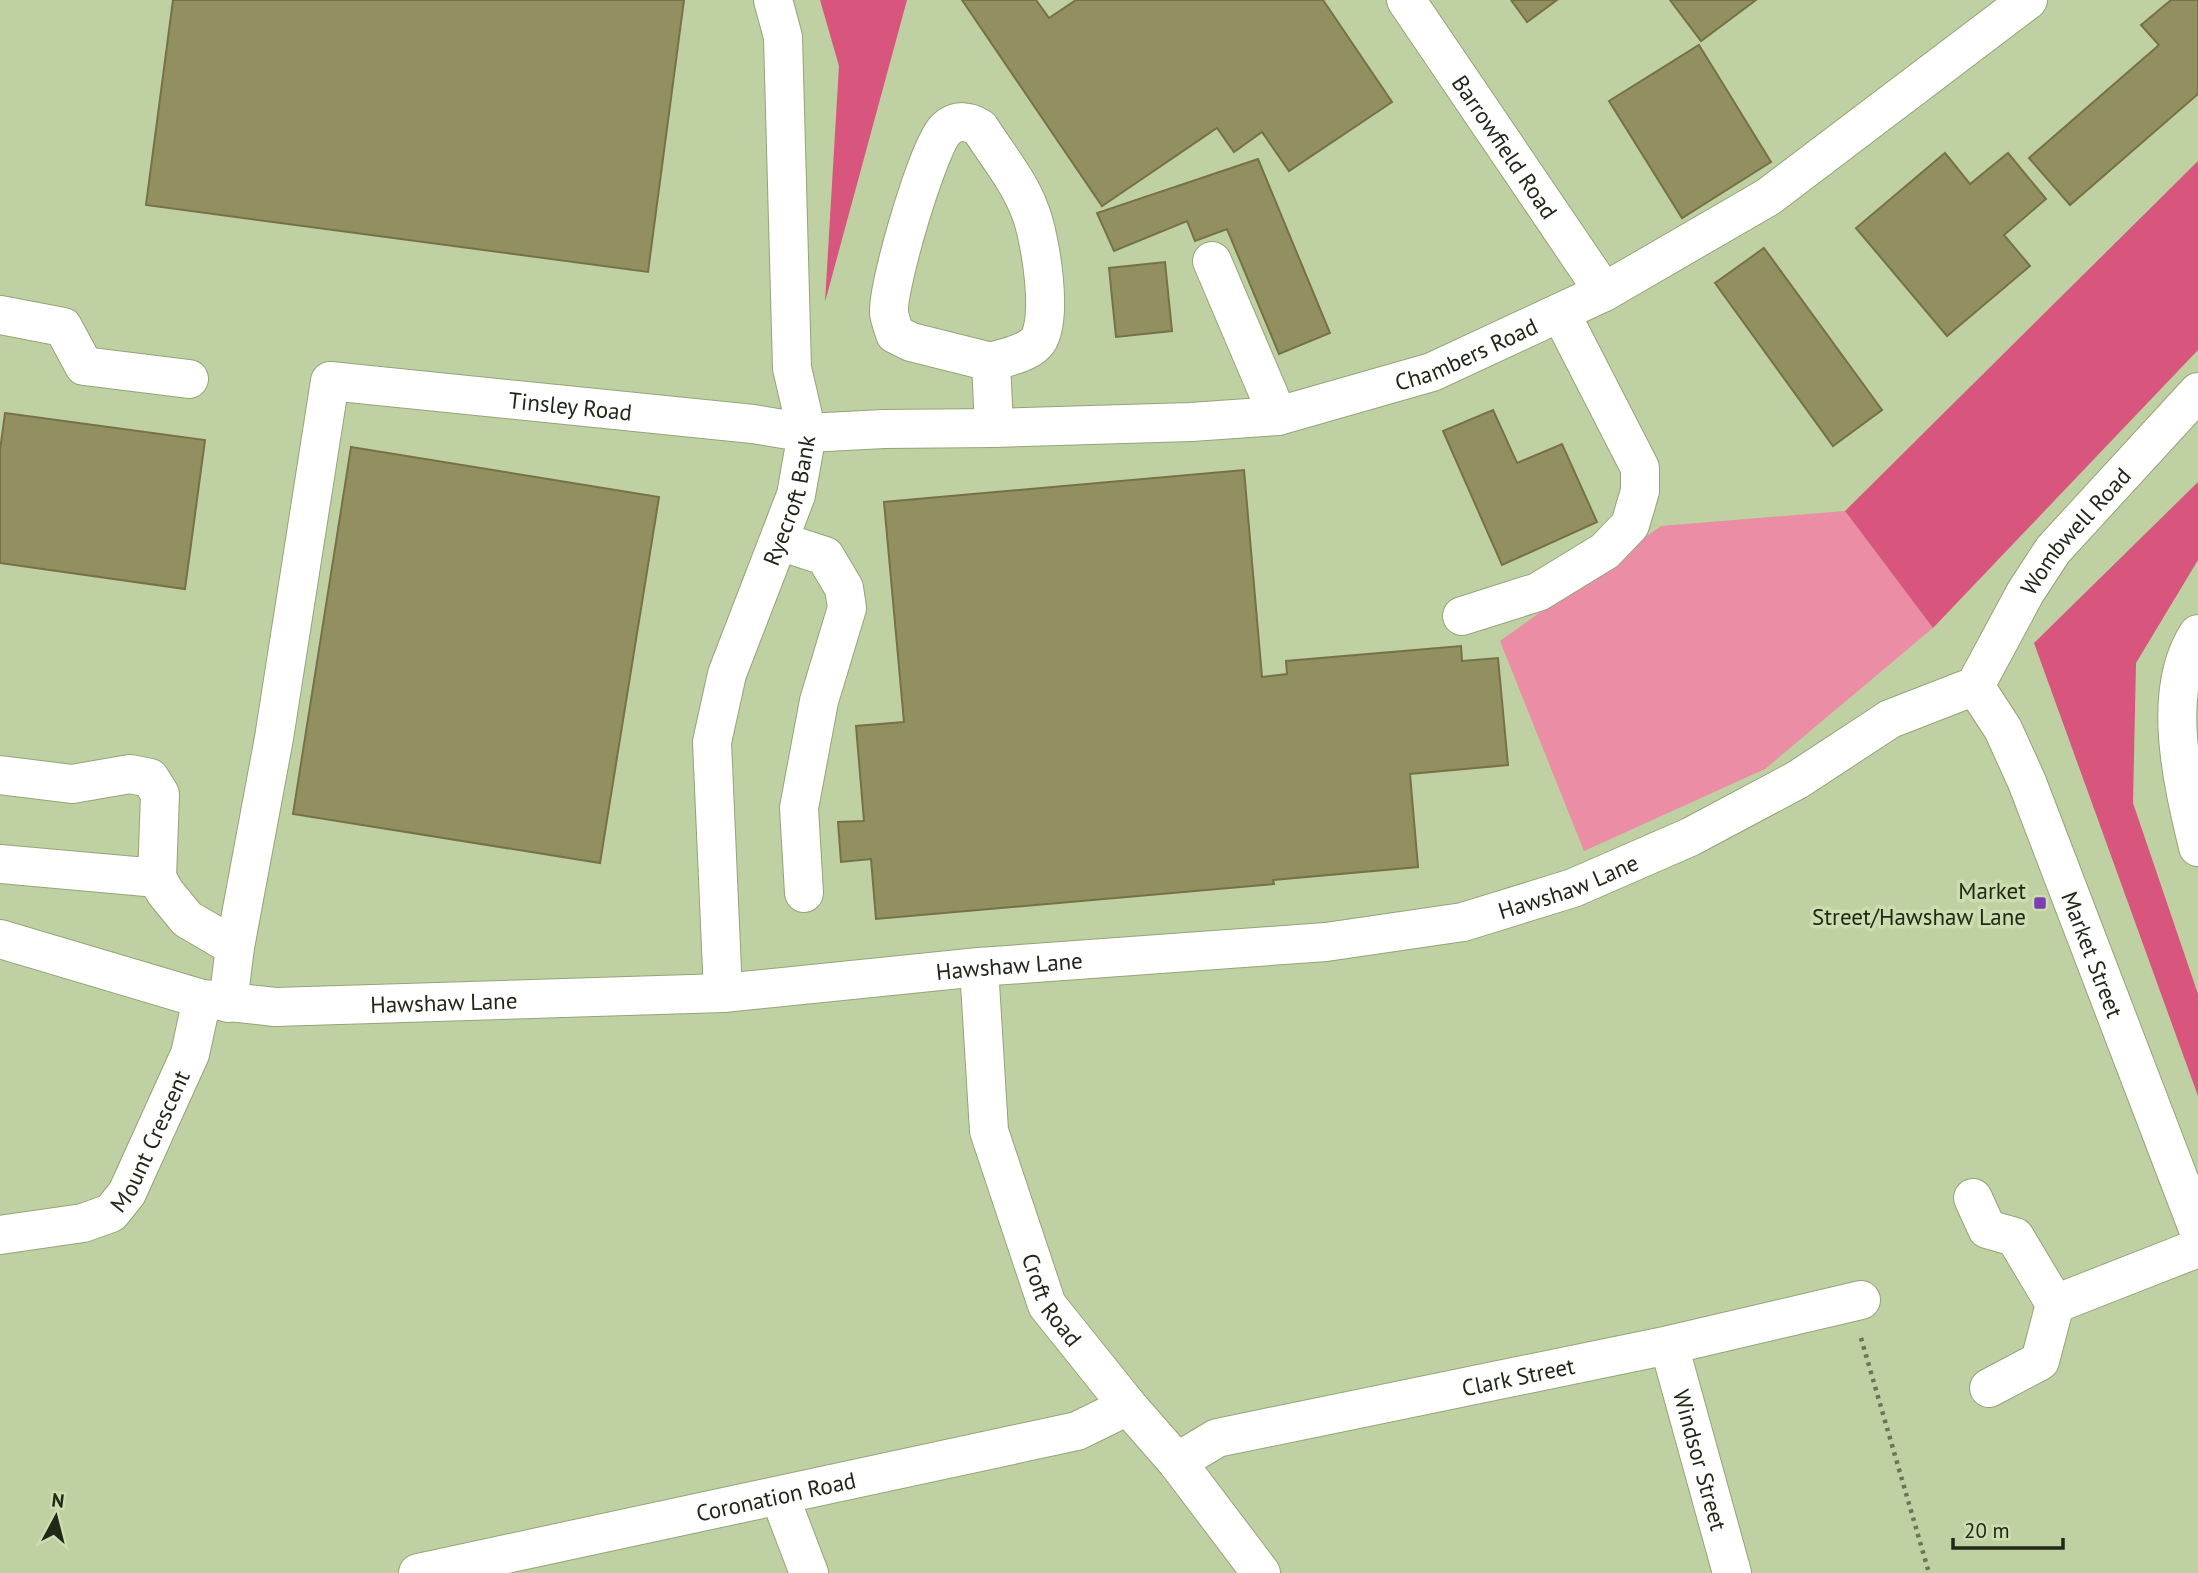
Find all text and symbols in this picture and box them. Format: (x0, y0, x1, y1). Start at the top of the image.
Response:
street label: Barrowfield Road (1446, 69, 1564, 224)
street label: Chambers Road (1391, 311, 1542, 396)
street label: Tinsley Road (507, 385, 633, 426)
street label: Ryecroft Bank (756, 433, 821, 569)
street label: Wombwell Road (2013, 461, 2136, 600)
street label: Hawshaw Lane (1494, 847, 1642, 925)
place label: Market Street/Hawshaw Lane (1812, 876, 2026, 931)
street label: Market Street (2056, 887, 2130, 1022)
marker: Market Street/Hawshaw Lane (2032, 895, 2048, 911)
street label: Hawshaw Lane (934, 945, 1084, 986)
street label: Hawshaw Lane (370, 985, 518, 1019)
street label: Mount Crescent (103, 1065, 195, 1218)
street label: Croft Road (1016, 1249, 1089, 1352)
street label: Clark Street (1459, 1350, 1577, 1402)
street label: Windsor Street (1667, 1386, 1734, 1534)
street label: Coronation Road (693, 1465, 858, 1527)
north arrow (21, 1482, 91, 1552)
text: N (50, 1487, 66, 1513)
scale bar (1953, 1506, 2063, 1550)
text: 20 m (1964, 1517, 2010, 1544)

